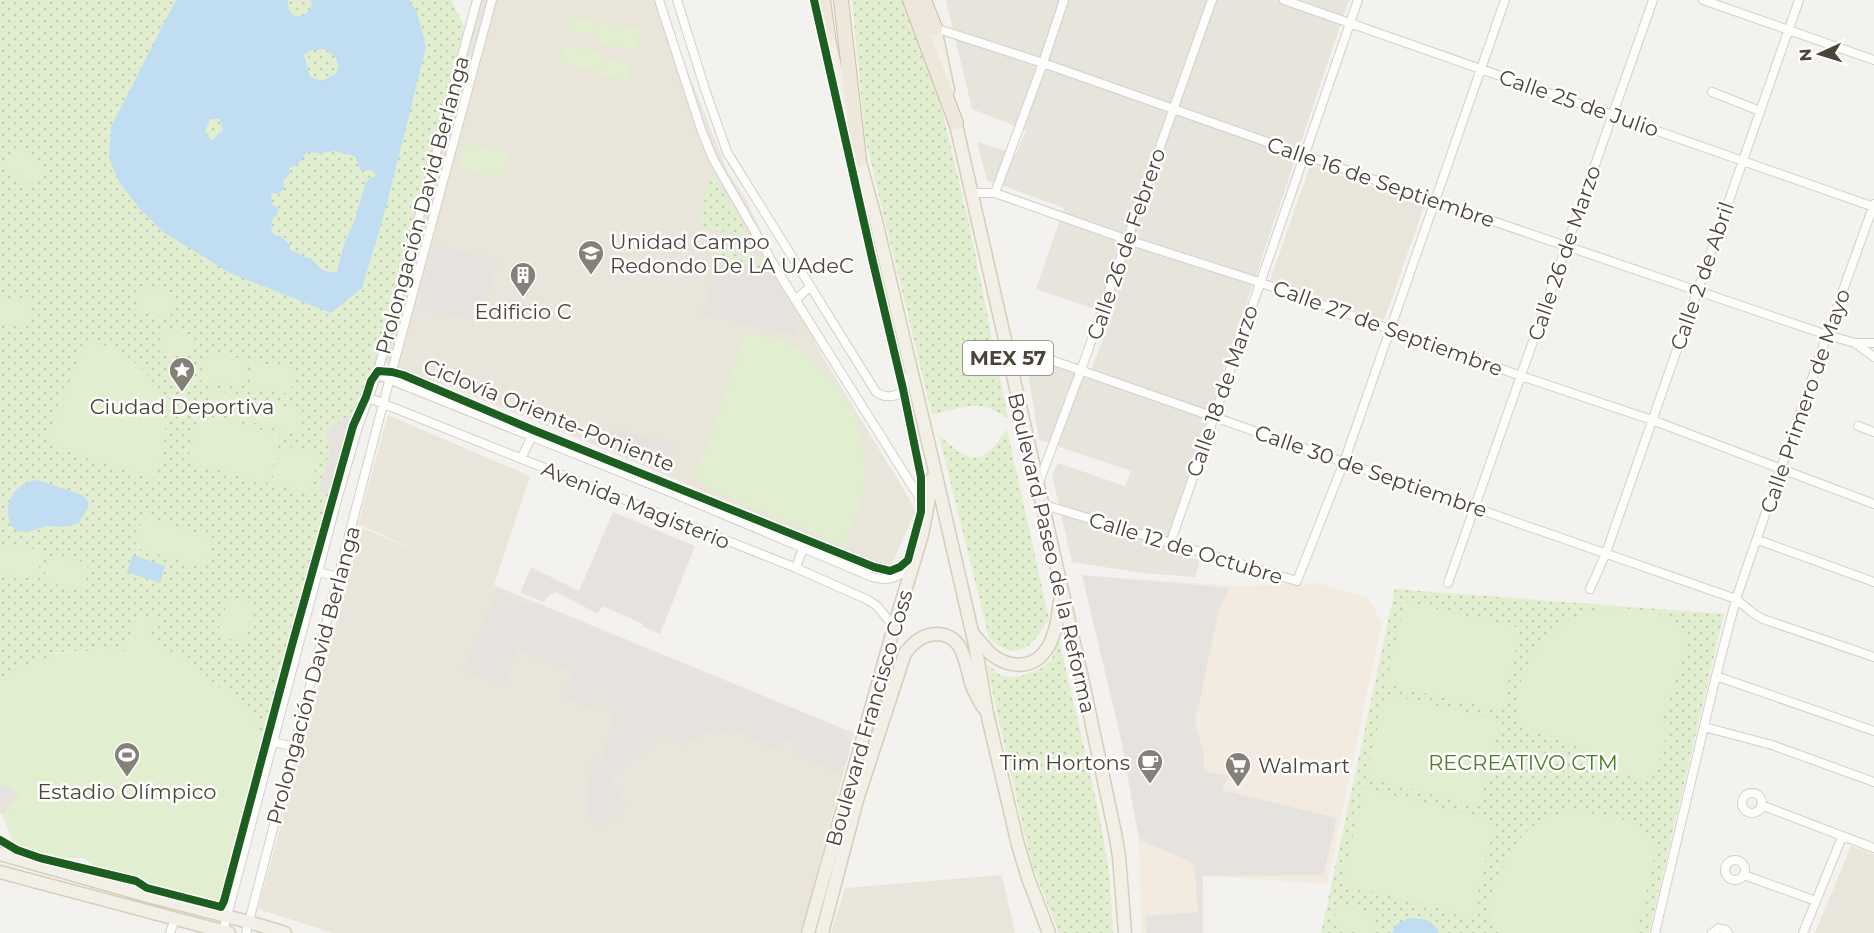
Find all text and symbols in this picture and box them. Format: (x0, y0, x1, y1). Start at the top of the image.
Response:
north arrow (1790, 24, 1850, 84)
text: N (1796, 48, 1815, 62)
street label: Prolongación David Berlanga (370, 53, 474, 357)
street label: Calle 25 de Julio (1496, 64, 1662, 142)
street label: Calle 16 de Septiembre (1264, 131, 1498, 233)
street label: Calle 26 de Febrero (1081, 145, 1171, 343)
street label: Calle 26 de Marzo (1522, 162, 1606, 344)
street label: Calle 2 de Abril (1665, 199, 1739, 353)
place label: Unidad Campo Redondo De LA UAdeC (610, 229, 854, 278)
school or university icon: Unidad Campo Redondo De LA UAdeC (576, 238, 606, 276)
building icon: Edificio C (508, 260, 538, 298)
street label: Calle 27 de Septiembre (1270, 275, 1506, 381)
street label: Calle Primero de Mayo (1755, 286, 1855, 516)
place label: Edificio C (474, 299, 572, 324)
street label: Calle 18 de Marzo (1181, 302, 1263, 480)
road number: MEX 57 (963, 341, 1053, 375)
street label: Ciclovía Oriente-Poniente (420, 353, 678, 477)
place icon: Ciudad Deportiva (167, 355, 197, 393)
street label: Boulevard Paseo de la Reforma (1003, 390, 1101, 716)
place label: Ciudad Deportiva (90, 394, 274, 419)
street label: Calle 30 de Septiembre (1251, 419, 1491, 523)
street label: Avenida Magisterio (538, 456, 734, 554)
street label: Calle 12 de Octubre (1086, 507, 1286, 589)
street label: Prolongación David Berlanga (261, 523, 365, 827)
street label: Boulevard Francisco Coss (820, 587, 918, 849)
sports icon: Estadio Olímpico (112, 740, 142, 778)
cafe icon: Tim Hortons (1135, 747, 1165, 785)
place label: Tim Hortons (1000, 750, 1130, 775)
supermarket icon: Walmart (1223, 750, 1253, 788)
park label: RECREATIVO CTM (1428, 750, 1618, 775)
place label: Walmart (1258, 753, 1350, 778)
place label: Estadio Olímpico (37, 779, 217, 804)

